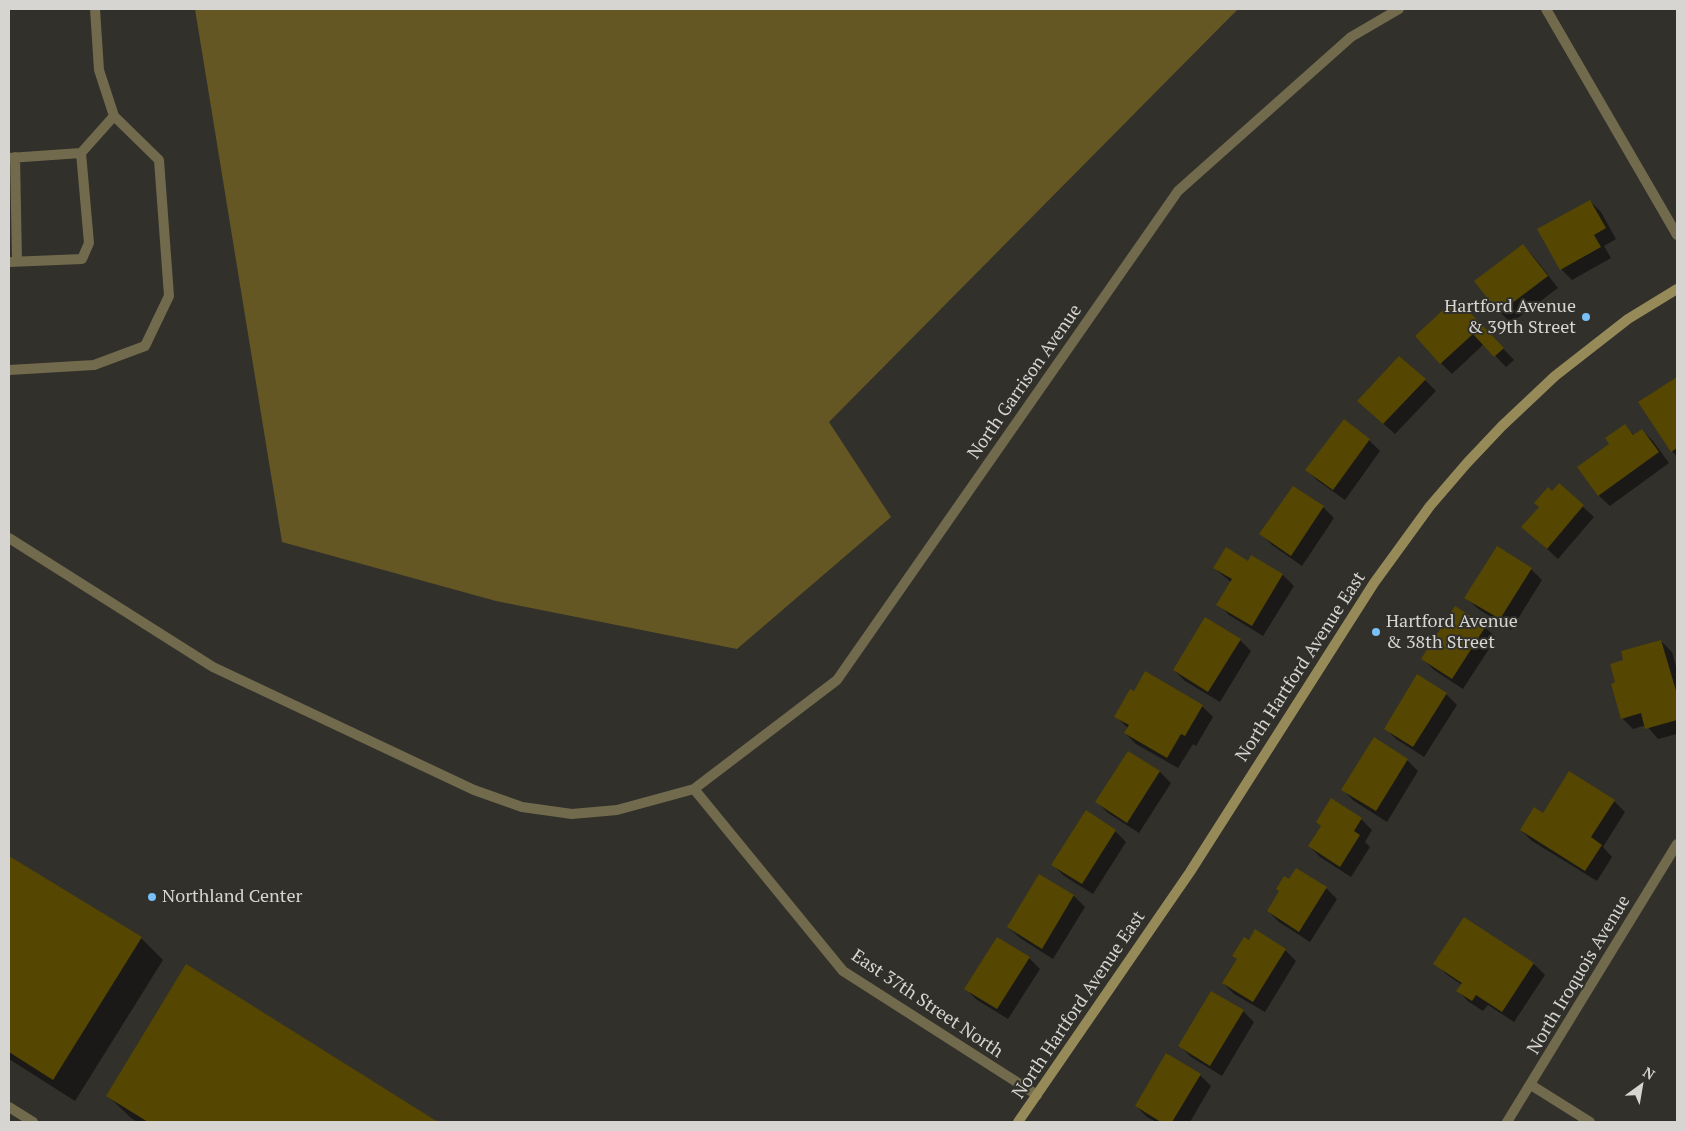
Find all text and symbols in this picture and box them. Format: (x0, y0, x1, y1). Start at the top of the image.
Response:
place label: Hartford Avenue & 39th Street (1444, 296, 1576, 338)
street label: North Garrison Avenue (963, 300, 1087, 464)
marker: Hartford Avenue & 39th Street (1580, 311, 1592, 323)
street label: North Hartford Avenue East (1232, 568, 1370, 766)
place label: Hartford Avenue & 38th Street (1386, 611, 1518, 654)
marker: Hartford Avenue & 38th Street (1370, 626, 1382, 638)
place label: Northland Center (162, 886, 302, 908)
marker: Northland Center (146, 891, 158, 903)
street label: North Iroquois Avenue (1523, 892, 1635, 1058)
street label: North Hartford Avenue East (1008, 907, 1150, 1103)
street label: East 37th Street North (847, 945, 1007, 1063)
north arrow (1616, 1061, 1666, 1111)
text: N (1640, 1062, 1659, 1084)

